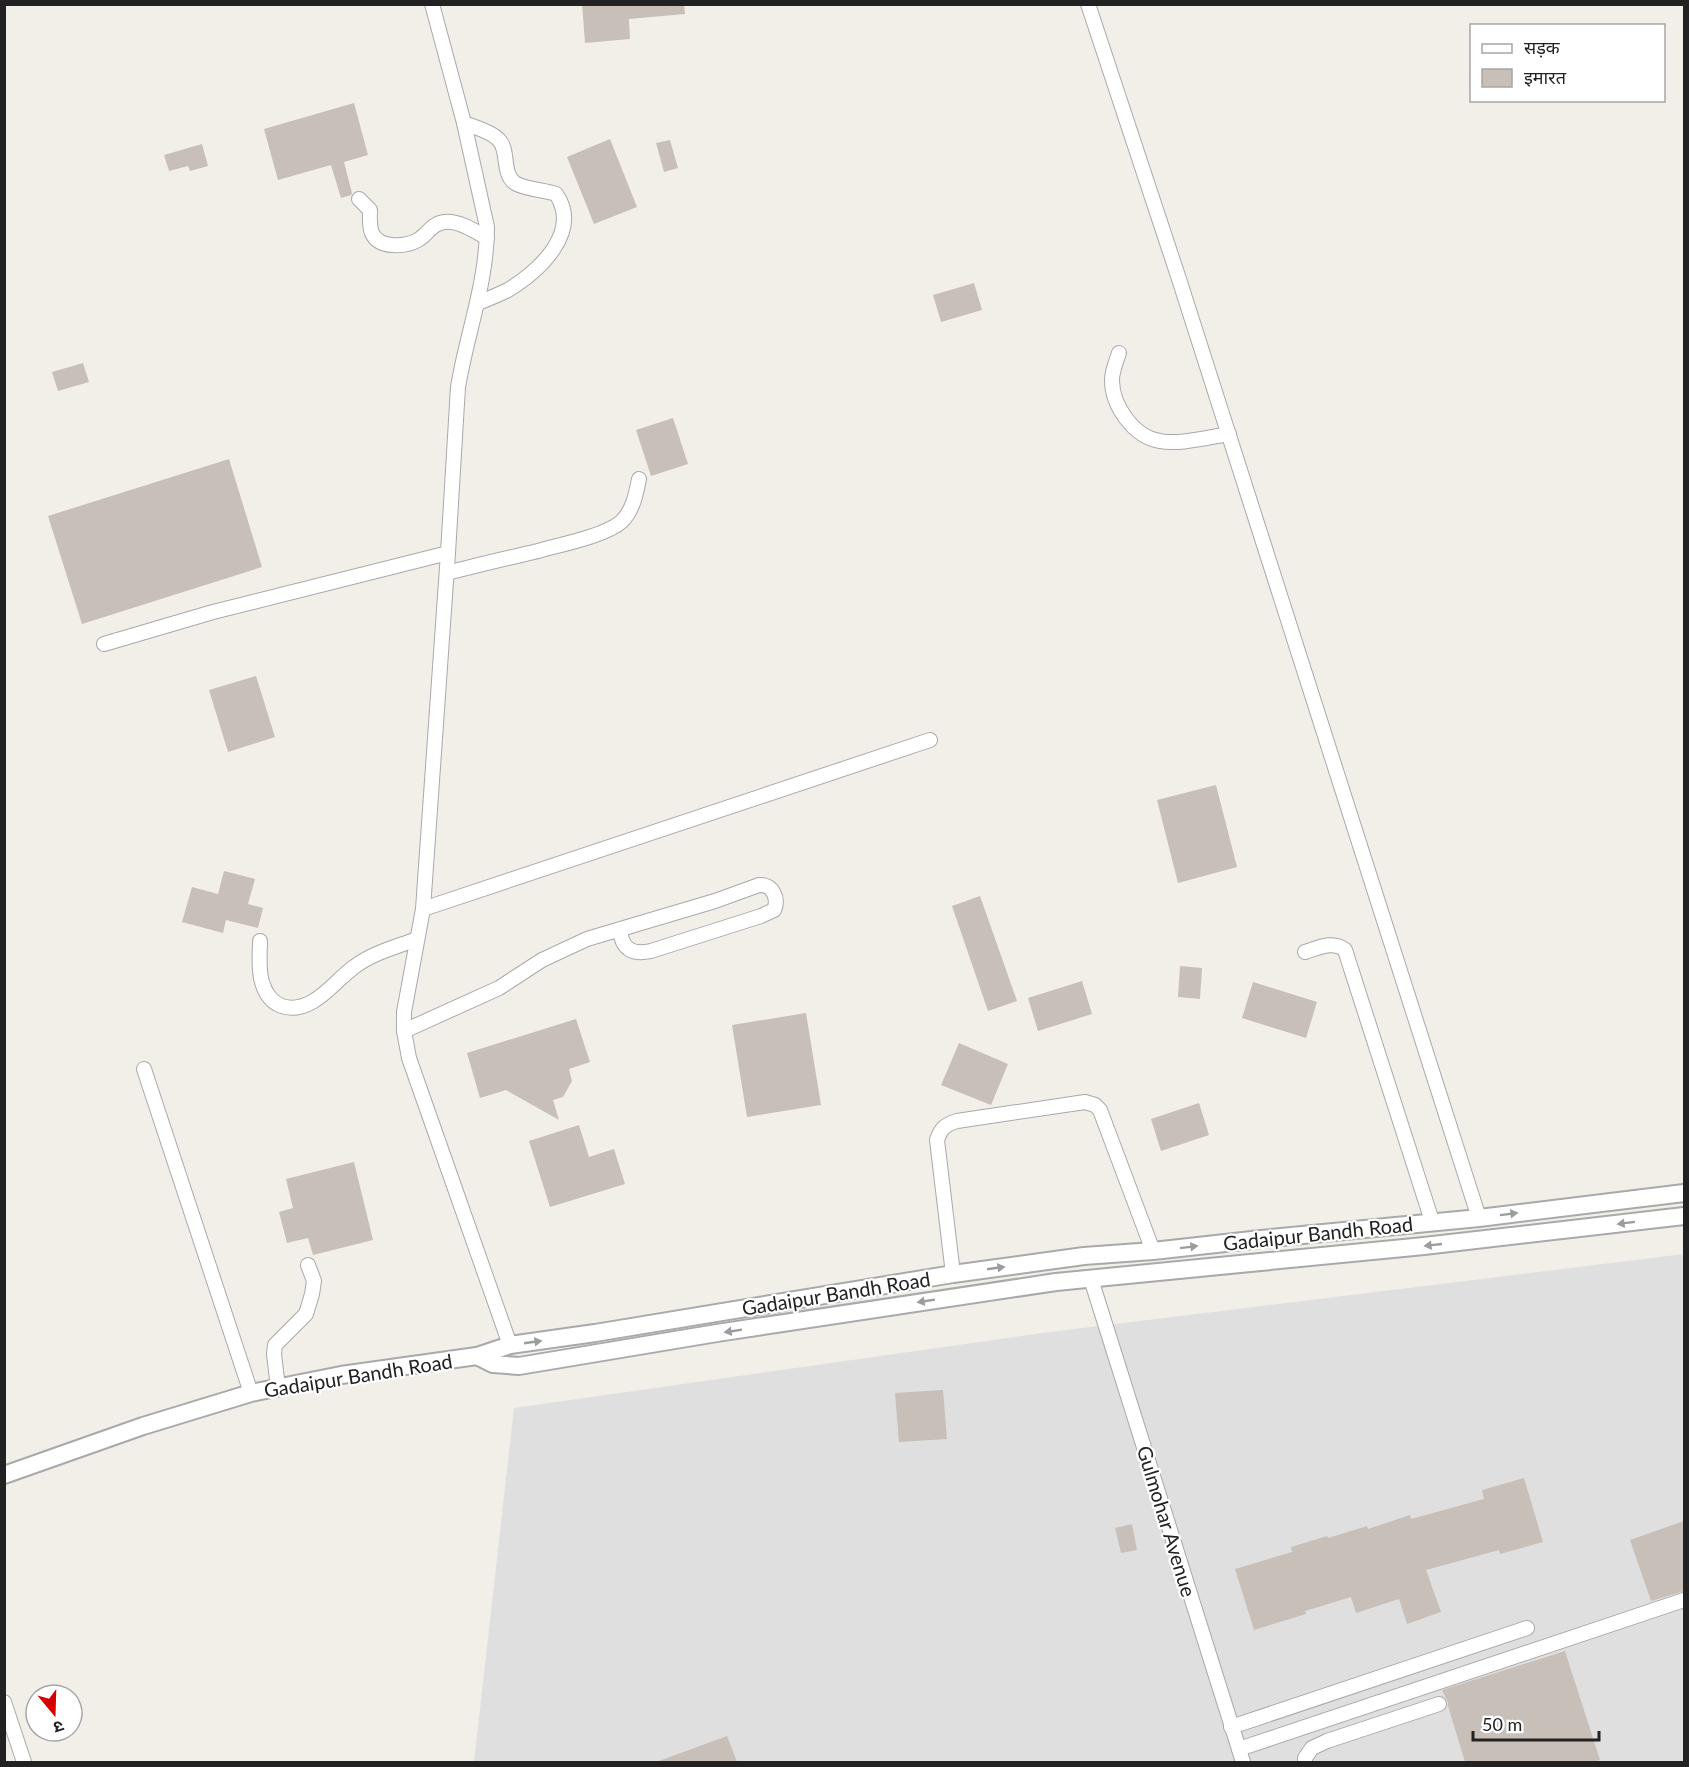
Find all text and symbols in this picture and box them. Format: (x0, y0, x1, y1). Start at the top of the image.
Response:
legend (1470, 24, 1665, 102)
text: सड़क (1524, 36, 1561, 58)
text: इमारत (1524, 66, 1567, 88)
one-way arrow (1499, 1209, 1518, 1219)
street label: Gadaipur Bandh Road (1222, 1211, 1414, 1255)
one-way arrow (1617, 1218, 1636, 1228)
one-way arrow (1423, 1240, 1442, 1250)
one-way arrow (1180, 1242, 1199, 1252)
one-way arrow (986, 1264, 1005, 1273)
street label: Gadaipur Bandh Road (740, 1266, 932, 1320)
one-way arrow (916, 1296, 935, 1305)
one-way arrow (723, 1326, 742, 1335)
one-way arrow (524, 1337, 543, 1346)
street label: Gadaipur Bandh Road (262, 1348, 454, 1402)
street label: Gulmohar Avenue (1133, 1443, 1201, 1599)
north arrow (24, 1683, 84, 1743)
scale bar (1473, 1704, 1599, 1742)
text: 50 m (1482, 1713, 1522, 1735)
text: उ (51, 1717, 67, 1738)

